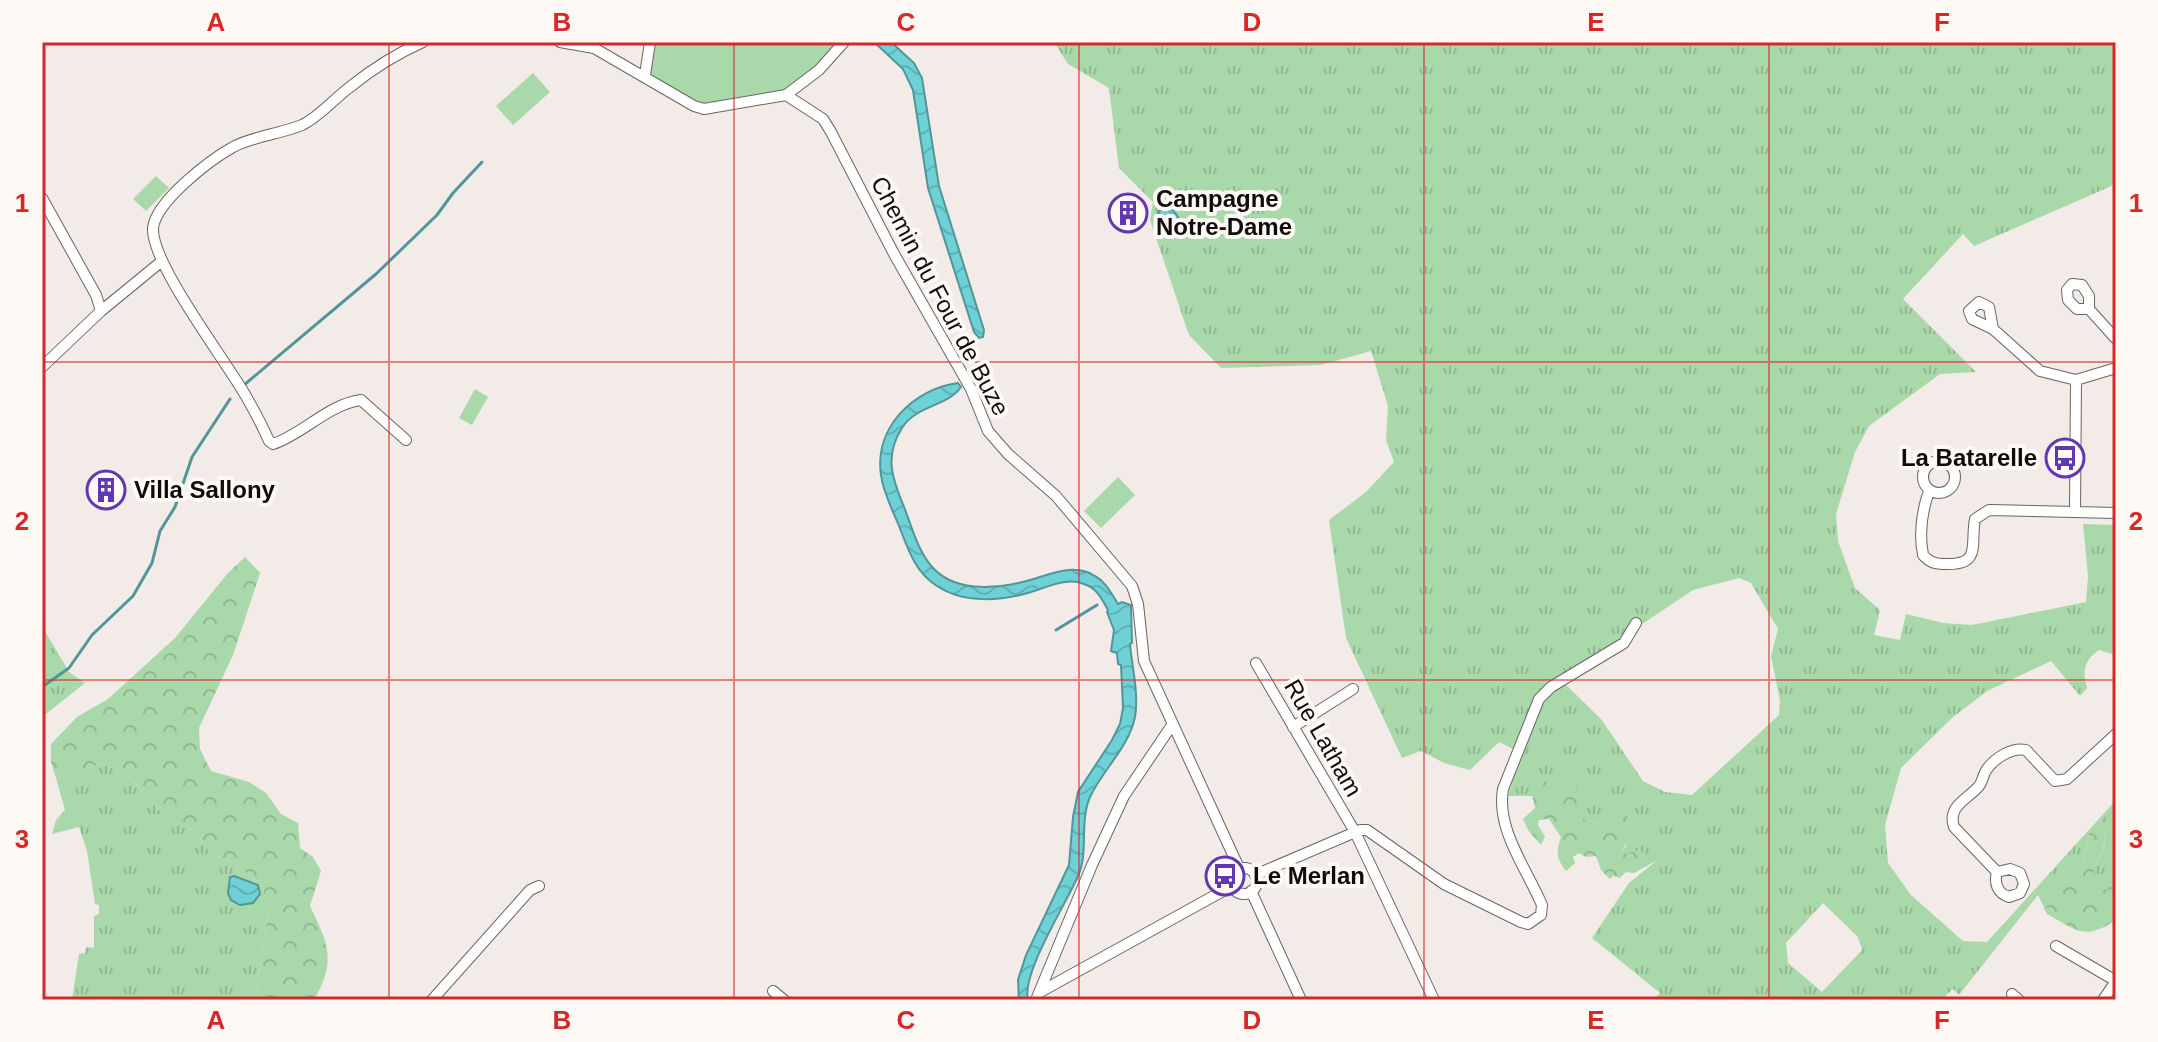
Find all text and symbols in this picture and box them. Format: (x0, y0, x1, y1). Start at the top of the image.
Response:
text: A (207, 7, 226, 37)
text: B (553, 7, 571, 37)
text: C (897, 7, 916, 37)
text: D (1243, 7, 1261, 37)
text: E (1587, 7, 1605, 37)
text: F (1934, 7, 1950, 37)
street label: Chemin du Four de Buze (866, 172, 1015, 420)
place label: Campagne Notre-Dame (1156, 185, 1292, 240)
text: 1 (15, 188, 29, 218)
text: 1 (2129, 188, 2143, 218)
building icon: Campagne Notre-Dame (1107, 192, 1149, 234)
bus stop icon: La Batarelle (2044, 437, 2086, 479)
place label: La Batarelle (1901, 444, 2037, 471)
building icon: Villa Sallony (85, 469, 127, 511)
place label: Villa Sallony (134, 476, 276, 503)
text: 2 (15, 506, 29, 536)
text: 2 (2129, 506, 2143, 536)
street label: Rue Latham (1279, 674, 1368, 801)
text: 3 (15, 824, 29, 854)
text: 3 (2129, 824, 2143, 854)
bus stop icon: Le Merlan (1204, 855, 1246, 897)
place label: Le Merlan (1253, 862, 1365, 889)
text: A (207, 1005, 226, 1035)
text: B (553, 1005, 571, 1035)
text: C (897, 1005, 916, 1035)
text: D (1243, 1005, 1261, 1035)
text: E (1587, 1005, 1605, 1035)
text: F (1934, 1005, 1950, 1035)

